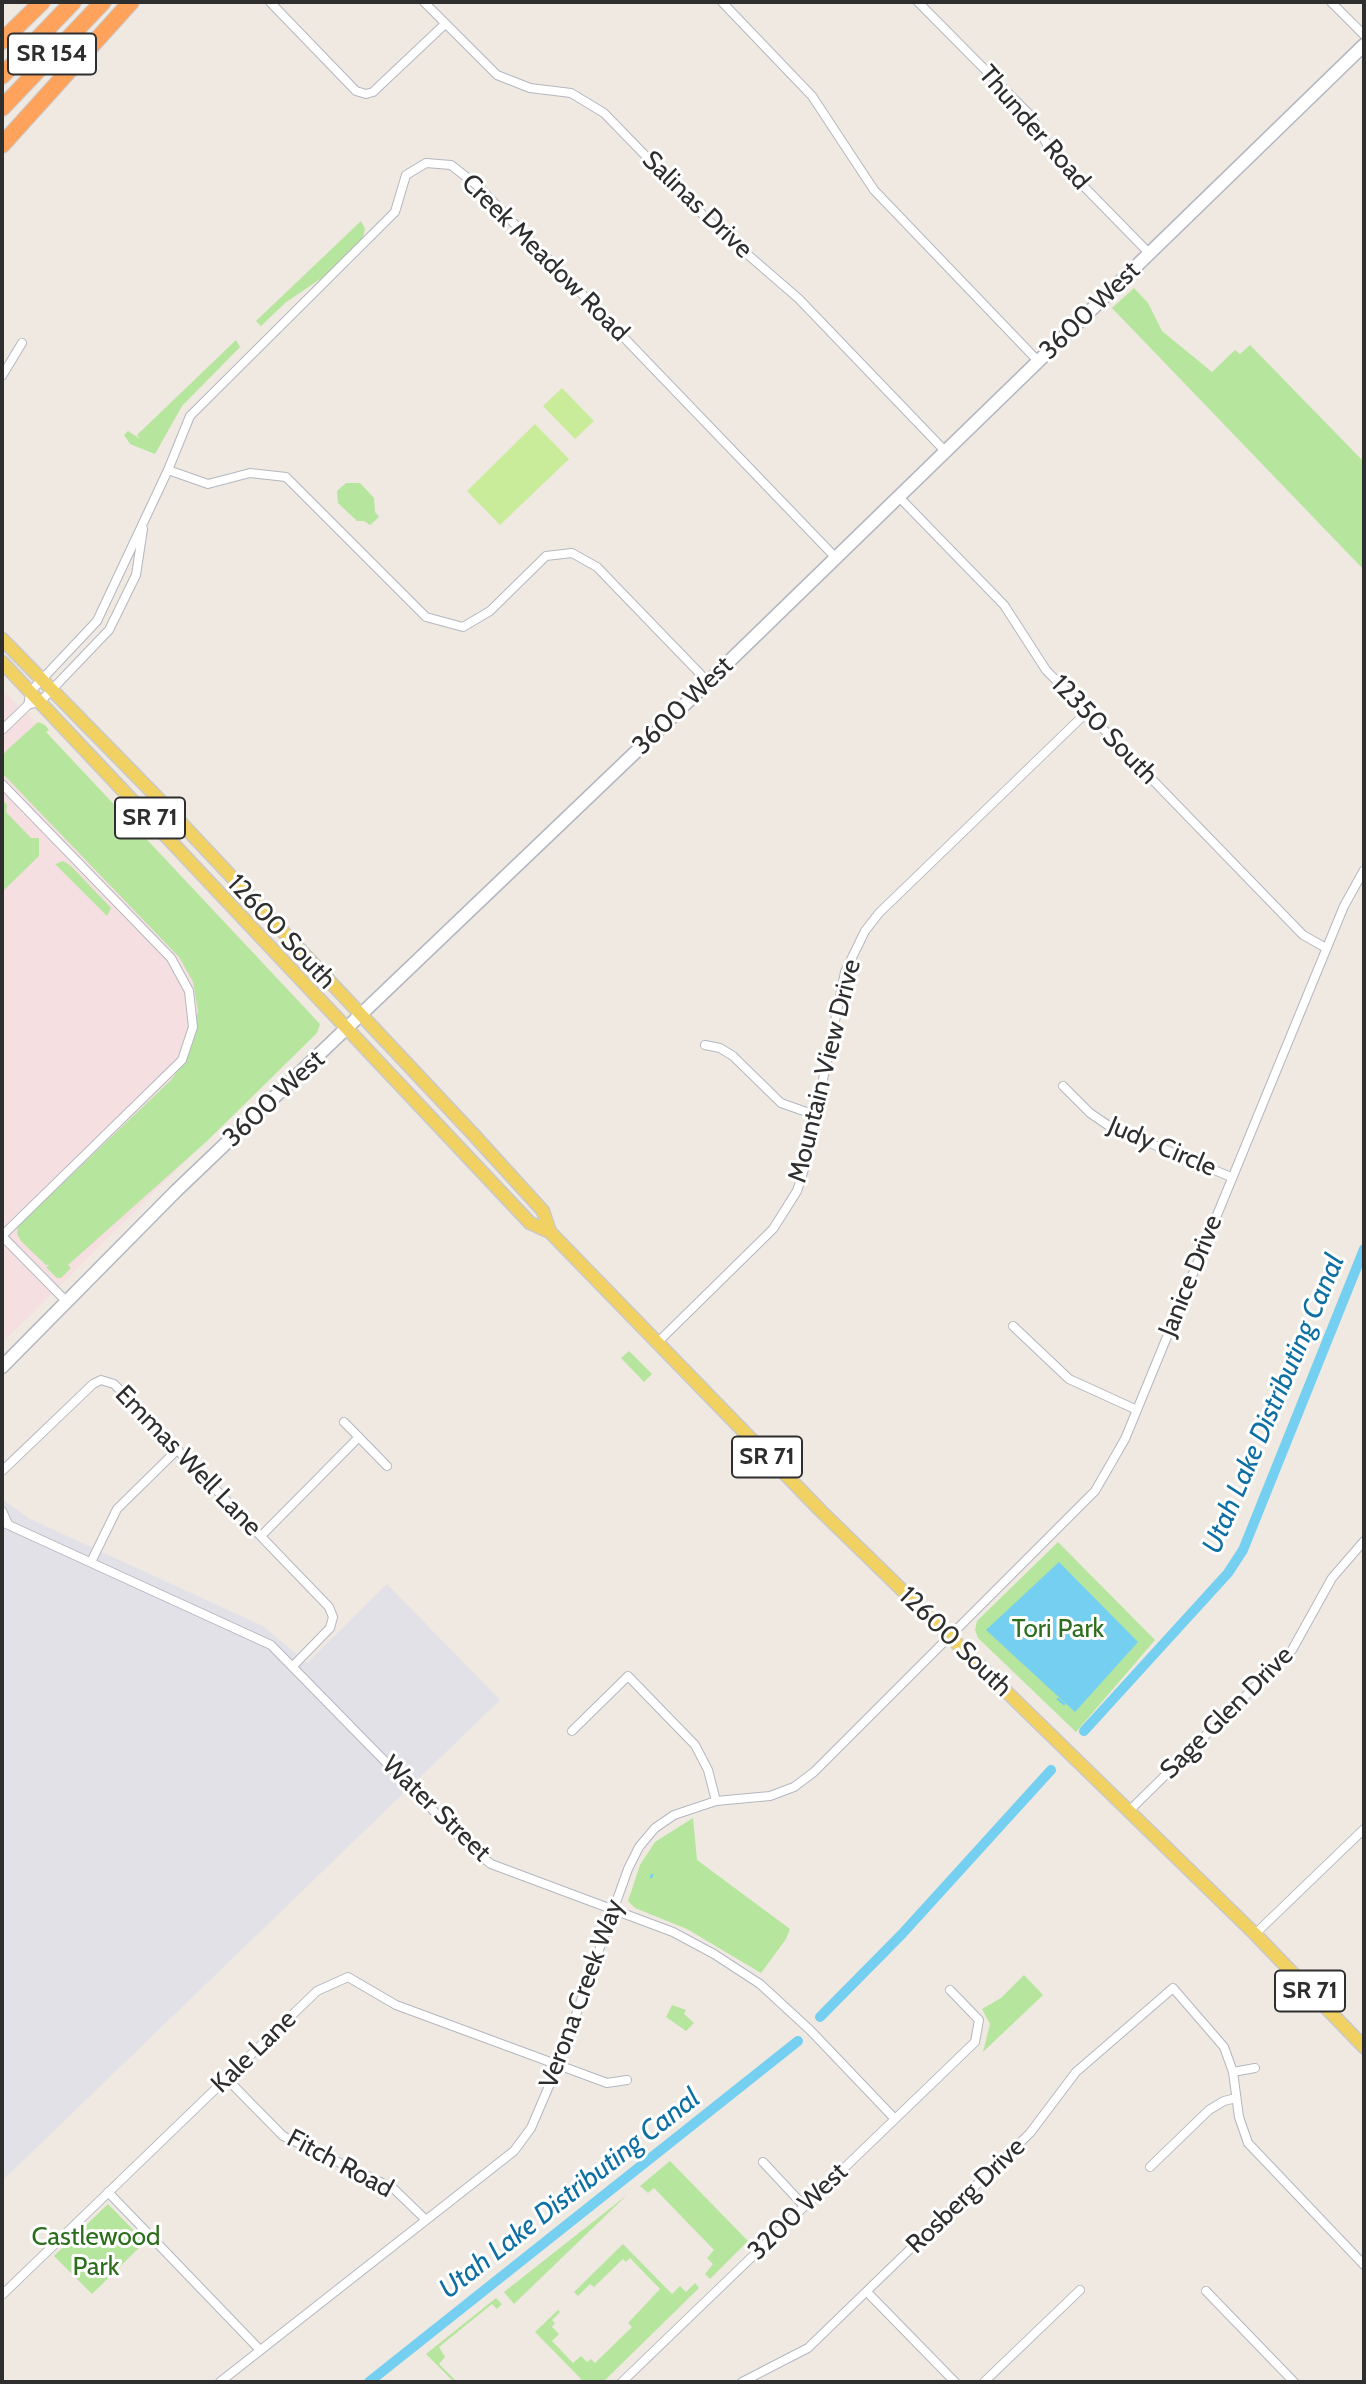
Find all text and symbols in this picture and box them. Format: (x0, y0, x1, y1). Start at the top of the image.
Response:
road number: SR 154 (8, 34, 96, 74)
street label: Thunder Road (972, 60, 1096, 196)
street label: Salinas Drive (635, 145, 759, 265)
street label: Creek Meadow Road (455, 168, 635, 348)
street label: 3600 West (1033, 256, 1147, 366)
street label: 3600 West (626, 651, 740, 761)
street label: 12350 South (1044, 669, 1164, 791)
road number: SR 71 (115, 798, 185, 838)
street label: 12600 South (220, 868, 342, 996)
street label: Mountain View Drive (782, 956, 868, 1186)
street label: 3600 West (217, 1044, 331, 1154)
street label: Judy Circle (1103, 1110, 1221, 1184)
street label: Janice Drive (1153, 1211, 1229, 1341)
water label: Utah Lake Distributing Canal (1196, 1249, 1352, 1559)
street label: Emmas Well Lane (108, 1379, 268, 1543)
road number: SR 71 (732, 1436, 802, 1478)
street label: 12600 South (892, 1580, 1018, 1704)
park label: Tori Park (1012, 1613, 1104, 1645)
street label: Sage Glen Drive (1154, 1640, 1300, 1786)
street label: Water Street (375, 1750, 497, 1868)
street label: Verona Creek Way (533, 1895, 631, 2093)
road number: SR 71 (1275, 1970, 1345, 2012)
street label: Kale Lane (205, 2004, 303, 2100)
water label: Utah Lake Distributing Canal (433, 2082, 707, 2306)
street label: Fitch Road (282, 2123, 398, 2205)
street label: Rosberg Drive (900, 2132, 1032, 2260)
street label: 3200 West (742, 2157, 854, 2267)
park label: Castlewood Park (31, 2221, 161, 2282)

